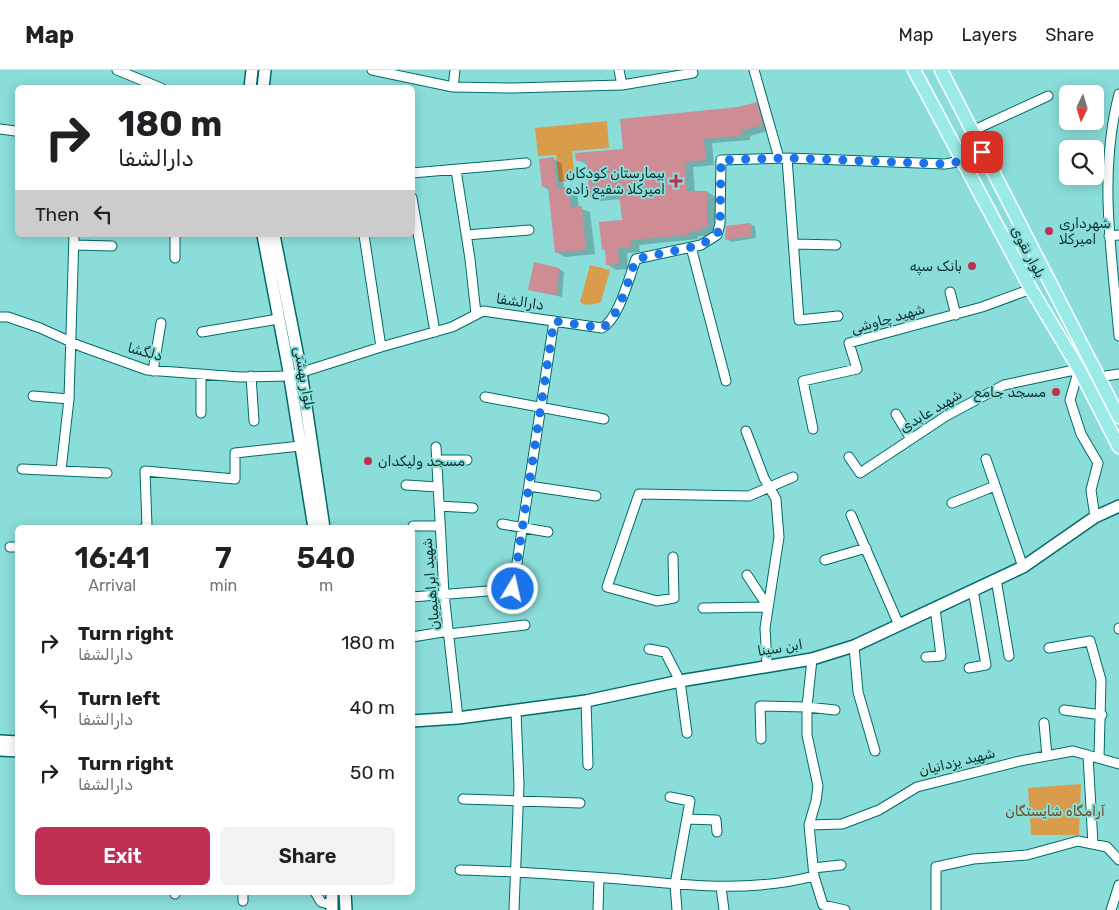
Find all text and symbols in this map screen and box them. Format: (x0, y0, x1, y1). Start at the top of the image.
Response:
text: Map (25, 21, 74, 49)
text: Map (899, 24, 934, 46)
text: Layers (962, 24, 1017, 46)
text: Share (1045, 24, 1094, 46)
north arrow (1059, 85, 1104, 130)
map controls (1059, 85, 1104, 185)
text: 180 m (118, 103, 222, 145)
icon: right (35, 105, 100, 170)
pin (961, 131, 1003, 173)
icon: arrive (968, 138, 996, 166)
button: search (1059, 140, 1104, 185)
text: دارالشفا (118, 145, 194, 172)
place label: بیمارستان کودکان امیرکلا شفیع زاده (566, 165, 665, 200)
marker: بیمارستان کودکان امیرکلا شفیع زاده (669, 174, 683, 188)
icon: left (89, 200, 117, 228)
text: Then (35, 203, 79, 226)
place label: شهرداری امیرکلا (1059, 215, 1111, 248)
street label: بلوار نقوی (1007, 223, 1049, 281)
marker: شهرداری امیرکلا (1043, 225, 1055, 237)
place label: بانک سپه (910, 258, 962, 276)
marker: بانک سپه (966, 260, 978, 272)
street label: دارالشفا (495, 290, 545, 314)
street label: شهید چاوشی (849, 300, 927, 338)
street label: دلگشا (126, 339, 165, 365)
street label: بلوار بهشتی (290, 345, 318, 411)
place label: مسجد جامع (974, 384, 1046, 403)
street label: شهید عابدی (897, 386, 965, 436)
marker: مسجد جامع (1050, 386, 1062, 398)
place label: مسجد ولیکدان (378, 453, 465, 470)
marker: مسجد ولیکدان (362, 455, 374, 467)
street label: شهید ابراهیمیان (418, 537, 444, 631)
text: 16:41 (74, 540, 150, 576)
text: 7 (215, 540, 232, 576)
text: 540 (297, 540, 356, 576)
position arrow (486, 562, 538, 614)
text: Arrival (88, 576, 136, 595)
text: min (209, 576, 237, 595)
text: m (319, 576, 333, 595)
text: Turn right (78, 622, 173, 645)
icon: right (35, 629, 63, 657)
text: 180 m (341, 631, 395, 654)
street label: ابن سینا (756, 636, 804, 660)
text: دارالشفا (78, 645, 133, 664)
text: Turn left (78, 687, 160, 710)
icon: left (35, 694, 63, 722)
text: 40 m (350, 696, 395, 719)
text: دارالشفا (78, 710, 133, 729)
street label: شهید یزدانیان (917, 744, 997, 780)
text: Turn right (78, 752, 173, 775)
icon: right (35, 759, 63, 787)
text: 50 m (350, 761, 395, 784)
text: دارالشفا (78, 775, 133, 794)
park label: آرامگاه شایستگان (1005, 803, 1105, 820)
button: Exit (35, 827, 210, 885)
button: Share (220, 827, 395, 885)

